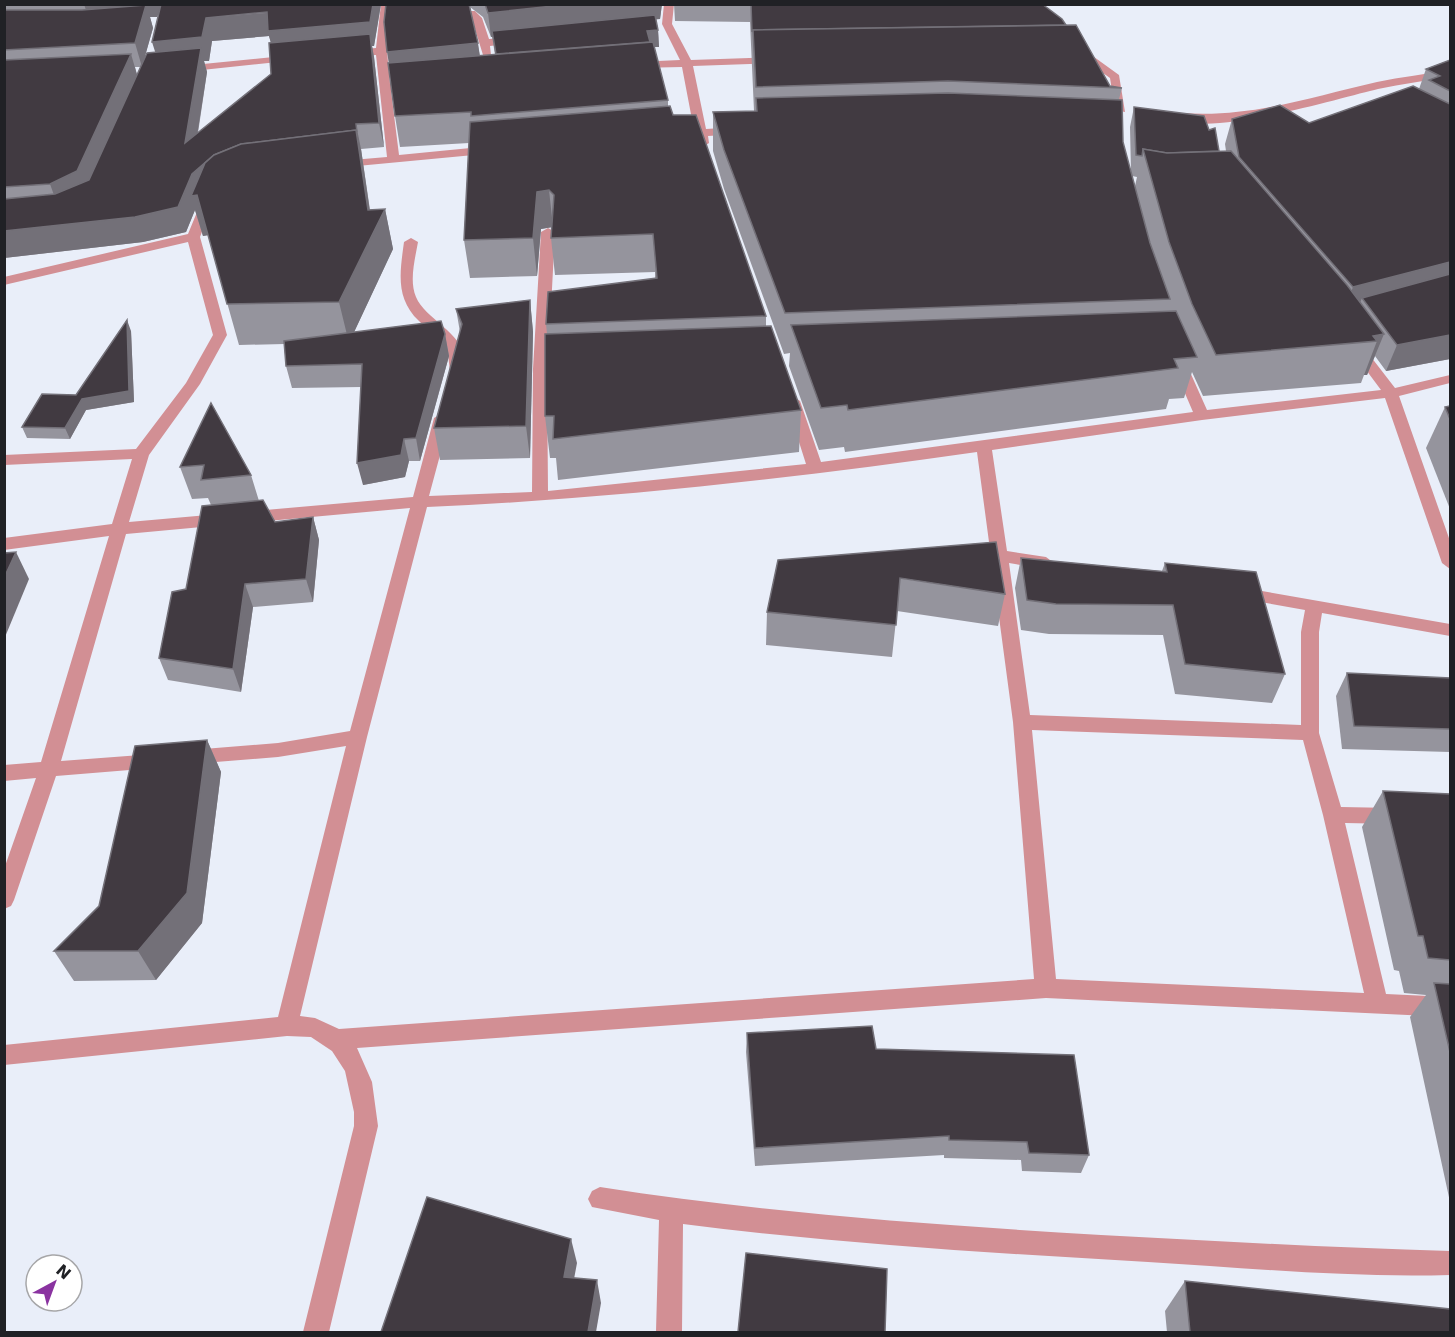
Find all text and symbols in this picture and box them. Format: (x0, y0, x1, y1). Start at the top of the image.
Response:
north arrow (24, 1253, 84, 1313)
text: N (52, 1260, 75, 1284)

